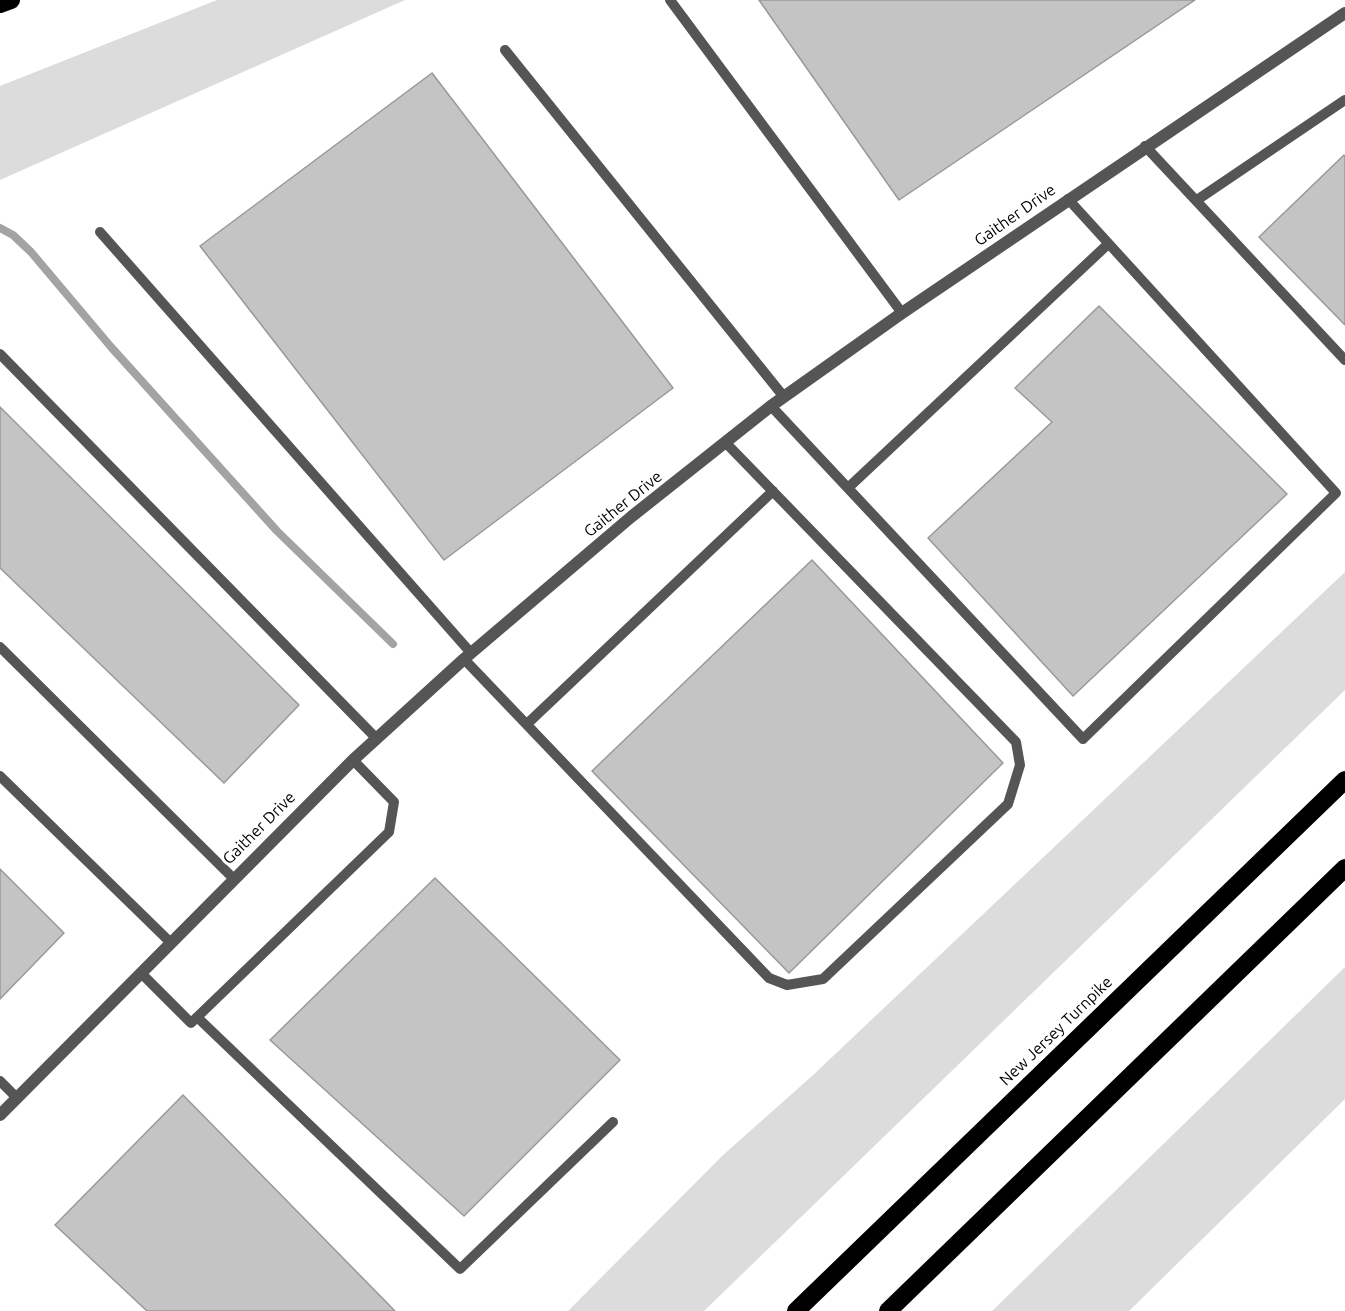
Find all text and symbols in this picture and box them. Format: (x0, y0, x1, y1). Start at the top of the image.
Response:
street label: Gaither Drive (971, 180, 1059, 250)
street label: Gaither Drive (580, 467, 666, 541)
street label: Gaither Drive (219, 788, 299, 868)
street label: New Jersey Turnpike (996, 972, 1116, 1090)

